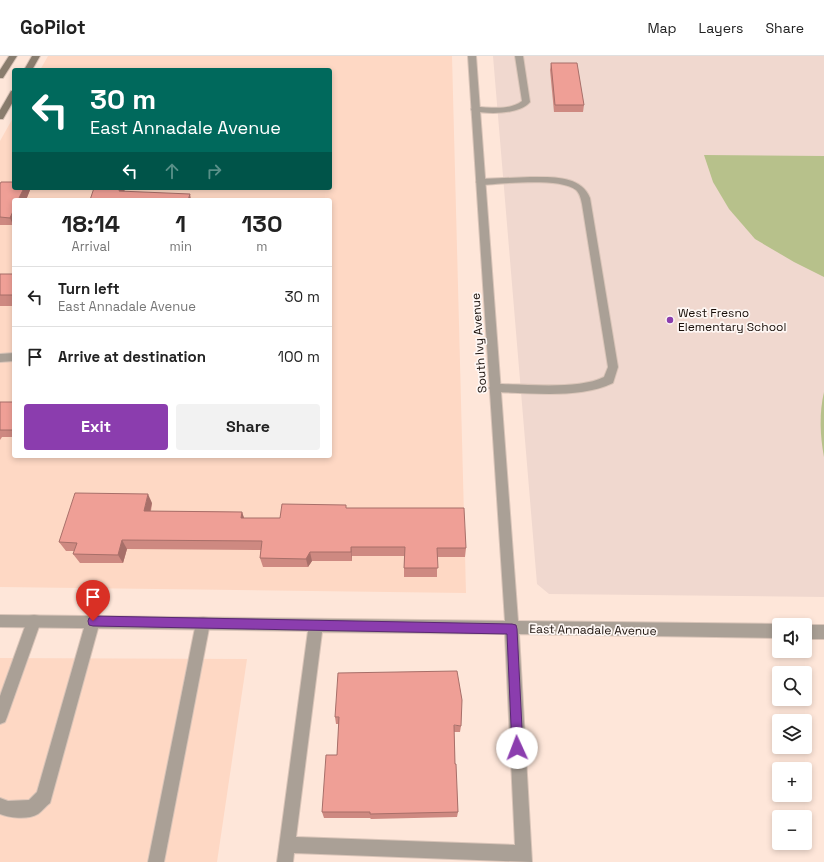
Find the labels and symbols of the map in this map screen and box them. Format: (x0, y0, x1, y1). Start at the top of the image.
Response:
street label: South Ivy Avenue (468, 293, 490, 393)
place label: West Fresno Elementary School (678, 305, 786, 335)
marker: West Fresno Elementary School (665, 315, 675, 325)
pin (76, 580, 110, 621)
street label: East Annadale Avenue (529, 621, 657, 639)
position arrow (496, 727, 538, 769)

